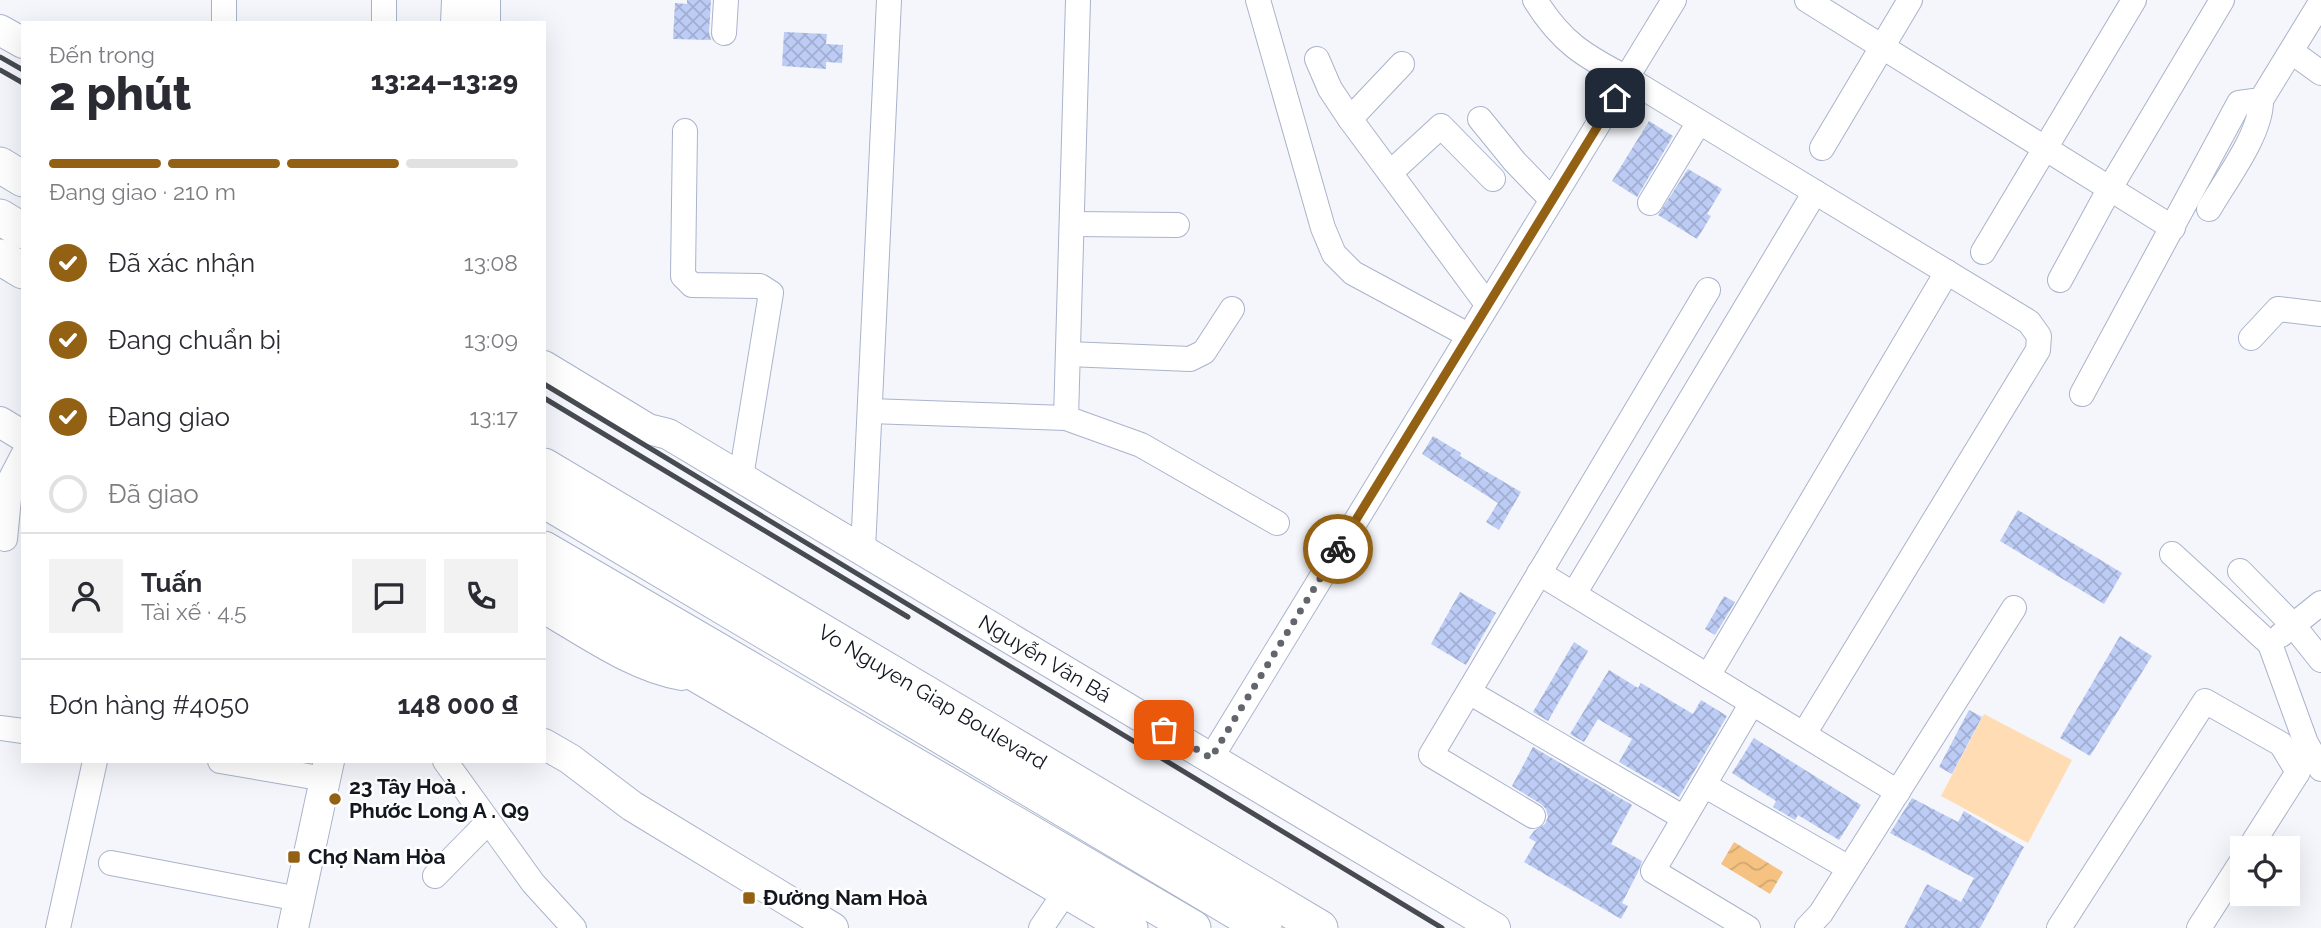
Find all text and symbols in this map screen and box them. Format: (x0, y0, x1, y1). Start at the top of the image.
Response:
text: Đến trong (49, 41, 155, 68)
text: 13:24–13:29 (371, 66, 518, 96)
text: 2 phút (49, 67, 191, 121)
pin (1585, 68, 1645, 128)
icon: home (1596, 79, 1634, 117)
text: Đang giao · 210 m (49, 178, 236, 205)
icon: check (49, 244, 87, 282)
text: Đã xác nhận (108, 248, 255, 278)
text: 13:08 (464, 249, 518, 276)
icon: check (49, 321, 87, 359)
text: Đang chuẩn bị (108, 325, 281, 355)
text: 13:09 (464, 326, 518, 353)
icon: check (49, 398, 87, 436)
text: Đang giao (108, 402, 230, 432)
text: 13:17 (470, 403, 518, 430)
text: Đã giao (108, 479, 199, 509)
courier (1303, 514, 1373, 584)
icon: bike (1319, 530, 1357, 568)
button: person (49, 559, 123, 633)
button: chat (352, 559, 426, 633)
button: phone (444, 559, 518, 633)
text: Tuấn (141, 568, 202, 598)
text: Tài xế · 4.5 (141, 598, 247, 625)
street label: Nguyễn Văn Bá (974, 609, 1116, 708)
street label: Vo Nguyen Giap Boulevard (814, 619, 1052, 775)
text: Đơn hàng #4050 (49, 690, 250, 720)
text: 148 000 ₫ (397, 690, 518, 720)
pin (1134, 700, 1194, 760)
icon: bag (1145, 711, 1183, 749)
place label: 23 Tây Hoà . Phước Long A . Q9 (349, 774, 529, 823)
marker: 23 Tây Hoà . Phước Long A . Q9 (327, 791, 343, 807)
map controls (2230, 836, 2300, 906)
button: locate (2230, 836, 2300, 906)
place label: Chợ Nam Hòa (308, 844, 446, 869)
marker: Chợ Nam Hòa (286, 849, 302, 865)
place label: Đường Nam Hoà (763, 885, 928, 910)
marker: Đường Nam Hoà (741, 890, 757, 906)

